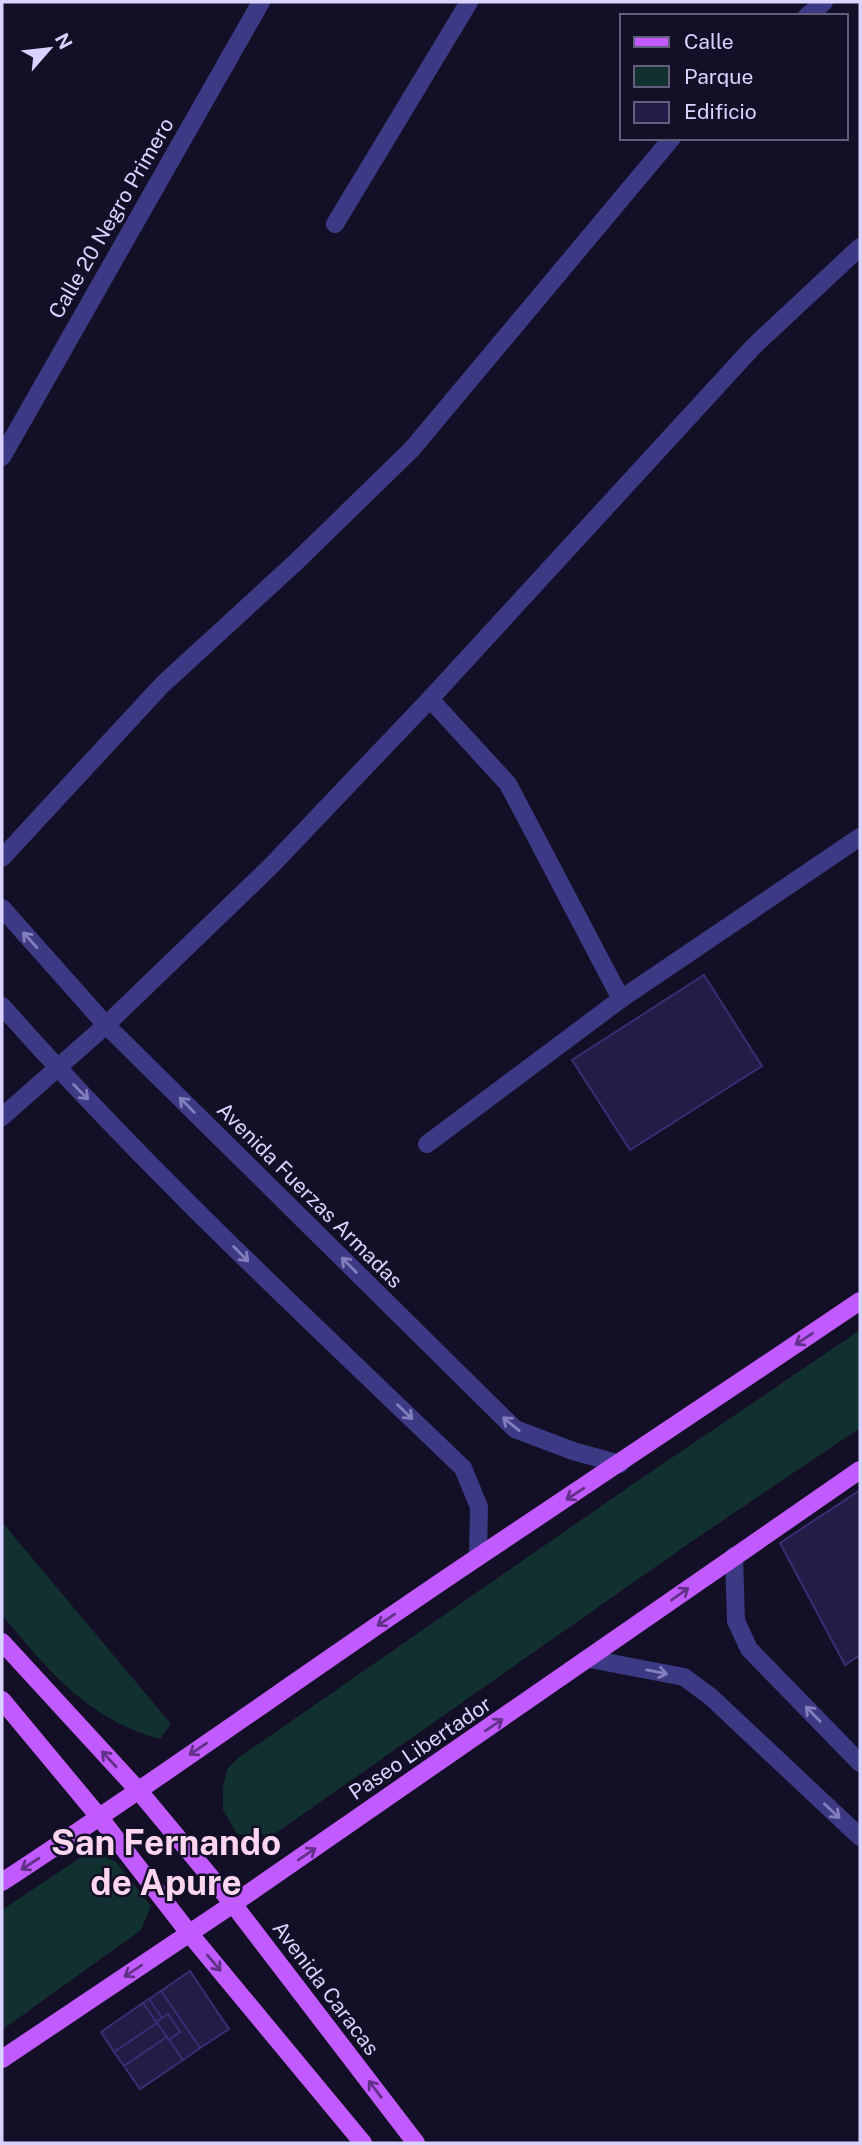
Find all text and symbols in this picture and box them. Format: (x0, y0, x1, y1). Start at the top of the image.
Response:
north arrow (14, 14, 84, 84)
legend (620, 14, 848, 140)
text: N (51, 29, 77, 53)
text: Calle (684, 29, 734, 54)
text: Parque (684, 64, 753, 89)
text: Edificio (684, 99, 757, 124)
street label: Calle 20 Negro Primero (43, 113, 179, 323)
one-way arrow (22, 931, 38, 949)
one-way arrow (72, 1084, 89, 1101)
one-way arrow (179, 1096, 196, 1113)
street label: Avenida Fuerzas Armadas (212, 1097, 408, 1293)
one-way arrow (232, 1245, 249, 1262)
one-way arrow (340, 1256, 357, 1273)
one-way arrow (795, 1332, 814, 1346)
one-way arrow (396, 1403, 413, 1420)
one-way arrow (502, 1416, 520, 1432)
one-way arrow (565, 1487, 585, 1501)
one-way arrow (671, 1587, 690, 1602)
one-way arrow (377, 1613, 396, 1627)
one-way arrow (645, 1665, 668, 1679)
street label: Paseo Libertador (344, 1691, 496, 1805)
one-way arrow (804, 1706, 821, 1723)
one-way arrow (484, 1718, 503, 1732)
one-way arrow (189, 1742, 208, 1756)
one-way arrow (101, 1751, 118, 1768)
one-way arrow (823, 1802, 840, 1819)
district label: San Fernando de Apure (51, 1822, 281, 1903)
one-way arrow (297, 1847, 316, 1861)
one-way arrow (21, 1856, 40, 1871)
street label: Avenida Caracas (267, 1916, 385, 2060)
one-way arrow (206, 1953, 222, 1971)
one-way arrow (123, 1964, 143, 1978)
one-way arrow (367, 2080, 382, 2099)

